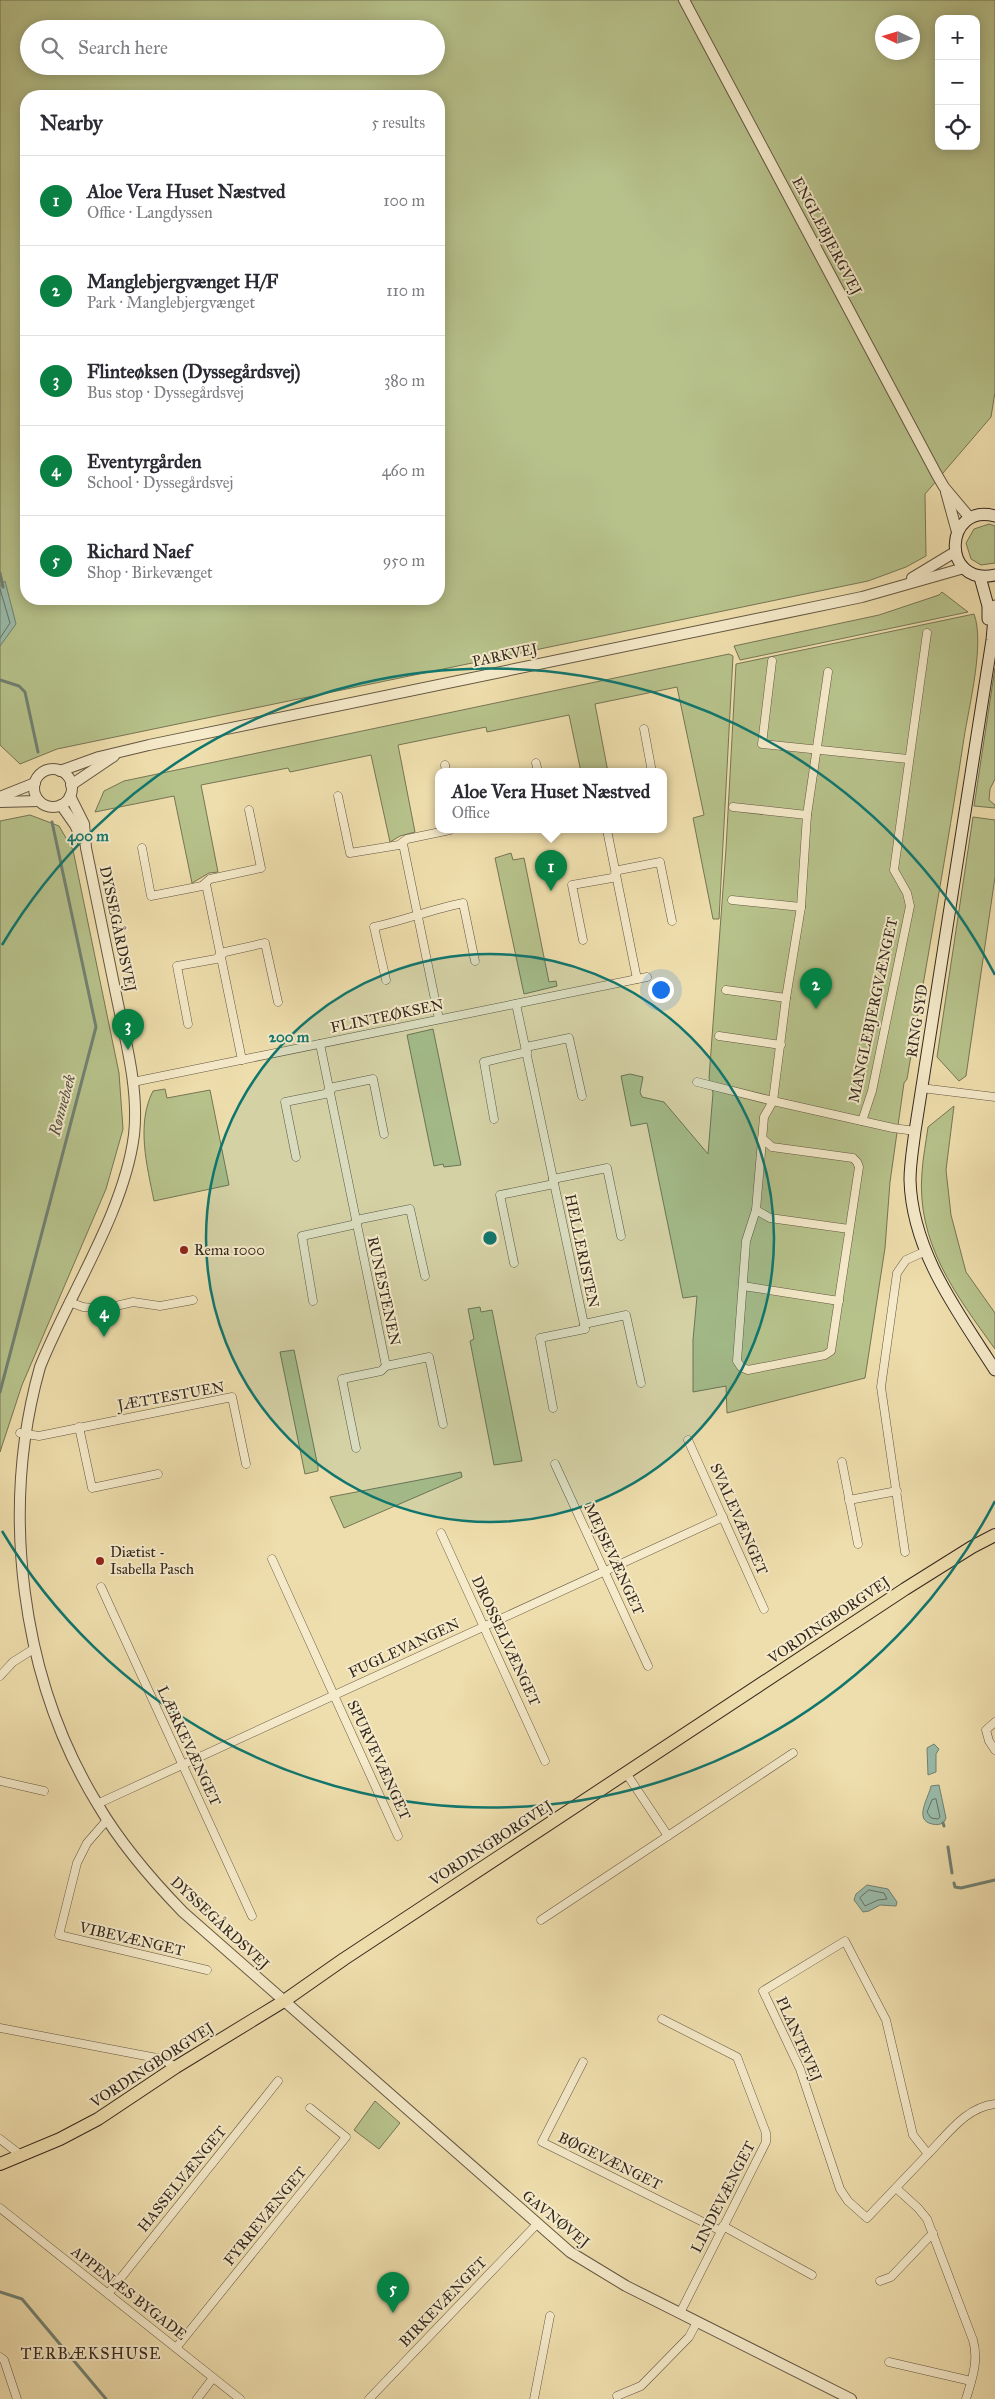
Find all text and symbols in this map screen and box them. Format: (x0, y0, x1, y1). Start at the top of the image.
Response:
north arrow (875, 15, 920, 60)
map controls (935, 15, 980, 150)
button: + (935, 15, 980, 60)
search box (20, 20, 445, 75)
icon: search (38, 34, 66, 62)
text: Search here (78, 36, 168, 59)
button: − (935, 60, 980, 105)
button: locate (935, 105, 980, 150)
text: Nearby (40, 110, 103, 136)
text: 5 results (371, 113, 425, 132)
street label: ENGLEBJERGVEJ (787, 174, 866, 299)
text: Aloe Vera Huset Næstved (87, 180, 286, 203)
text: 1 (53, 191, 59, 210)
text: 100 m (383, 191, 425, 210)
text: Office · Langdyssen (87, 203, 213, 222)
text: Manglebjergvænget H/F (87, 270, 278, 293)
text: 2 (52, 281, 60, 300)
text: 110 m (386, 281, 425, 300)
text: Park · Manglebjergvænget (87, 293, 255, 312)
text: Flinteøksen (Dyssegårdsvej) (87, 360, 300, 383)
text: 3 (53, 371, 59, 390)
text: 380 m (384, 371, 425, 390)
text: Bus stop · Dyssegårdsvej (87, 383, 244, 402)
text: Eventyrgården (87, 450, 202, 473)
text: 4 (52, 461, 60, 480)
text: 460 m (382, 461, 425, 480)
text: School · Dyssegårdsvej (87, 473, 233, 492)
text: Richard Naef (87, 540, 191, 563)
text: 5 (52, 551, 60, 570)
text: 950 m (383, 551, 425, 570)
text: Shop · Birkevænget (87, 563, 213, 582)
street label: PARKVEJ (471, 639, 540, 672)
popup (435, 768, 667, 833)
text: Aloe Vera Huset Næstved (452, 780, 650, 803)
text: Office (452, 803, 490, 822)
text: 400 m (67, 827, 109, 846)
pin: 1 (535, 850, 567, 891)
street label: DYSSEGÅRDSVEJ (95, 864, 140, 994)
street label: MANGLEBJERGVÆNGET (845, 916, 902, 1104)
pin: 2 (800, 968, 832, 1009)
your location (648, 977, 674, 1003)
street label: RING SYD (902, 983, 932, 1059)
street label: FLINTEØKSEN (329, 995, 445, 1037)
pin: 3 (112, 1009, 144, 1050)
text: 200 m (269, 1028, 310, 1046)
water label: Rønnebæk (44, 1072, 79, 1139)
street label: HELLERISTEN (561, 1192, 603, 1310)
centre of rings (481, 1229, 499, 1247)
street label: RUNESTENEN (364, 1235, 404, 1348)
place label: Rema 1000 (194, 1241, 265, 1259)
marker: Rema 1000 (178, 1244, 190, 1256)
pin: 4 (88, 1296, 120, 1337)
street label: JÆTTESTUEN (114, 1378, 226, 1416)
street label: SVALEVÆNGET (706, 1460, 772, 1578)
street label: MEJSEVÆNGET (579, 1500, 648, 1618)
place label: Diætist - Isabella Pasch (110, 1543, 195, 1578)
marker: Diætist - Isabella Pasch (94, 1555, 106, 1567)
street label: DROSSELVÆNGET (468, 1573, 544, 1709)
street label: VORDINGBORGVEJ (764, 1573, 894, 1669)
street label: FUGLEVANGEN (345, 1614, 463, 1682)
street label: LÆRKEVÆNGET (153, 1683, 225, 1809)
street label: SPURVEVÆNGET (343, 1697, 415, 1823)
street label: VORDINGBORGVEJ (425, 1796, 556, 1891)
street label: DYSSEGÅRDSVEJ (166, 1873, 273, 1974)
street label: VIBEVÆNGET (77, 1918, 186, 1960)
street label: PLANTEVEJ (771, 1994, 826, 2085)
street label: VORDINGBORGVEJ (86, 2018, 217, 2113)
street label: HASSELVÆNGET (134, 2122, 230, 2236)
street label: BØGEVÆNGET (555, 2128, 665, 2194)
street label: LINDEVÆNGET (687, 2138, 759, 2256)
street label: FYRREVÆNGET (220, 2163, 310, 2269)
street label: GAVNØVEJ (518, 2186, 593, 2252)
street label: APPENÆS BYGADE (67, 2242, 191, 2344)
street label: BIRKEVÆNGET (395, 2253, 491, 2351)
pin: 5 (377, 2272, 409, 2313)
district label: TERBÆKSHUSE (21, 2344, 161, 2363)

